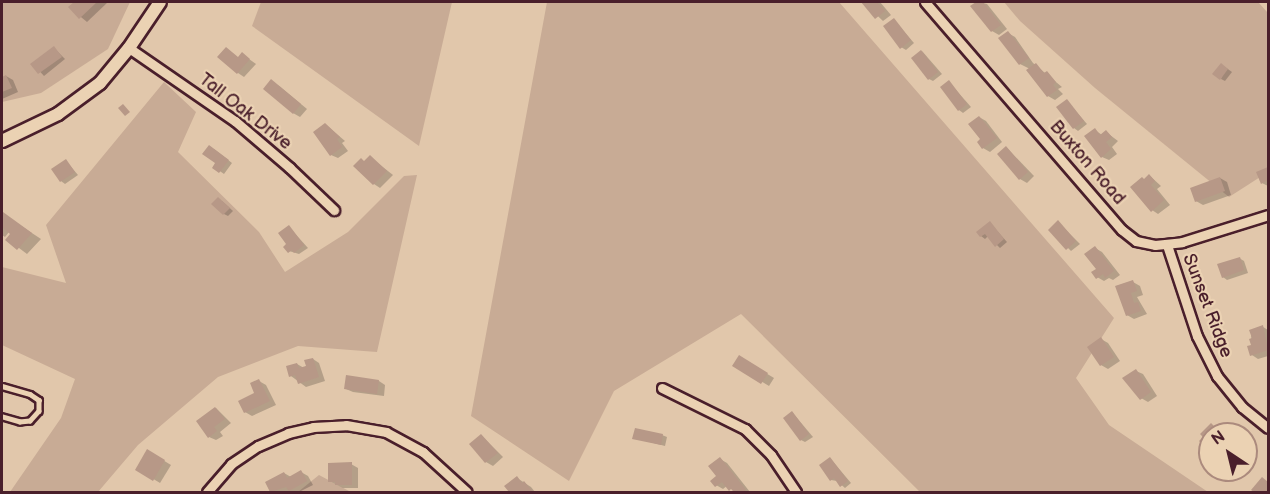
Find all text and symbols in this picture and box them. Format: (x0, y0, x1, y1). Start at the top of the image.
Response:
street label: Tall Oak Drive (194, 69, 296, 155)
street label: Buxton Road (1045, 116, 1129, 210)
street label: Sunset Ridge (1177, 251, 1237, 361)
north arrow (1198, 422, 1258, 482)
text: N (1208, 427, 1229, 450)

